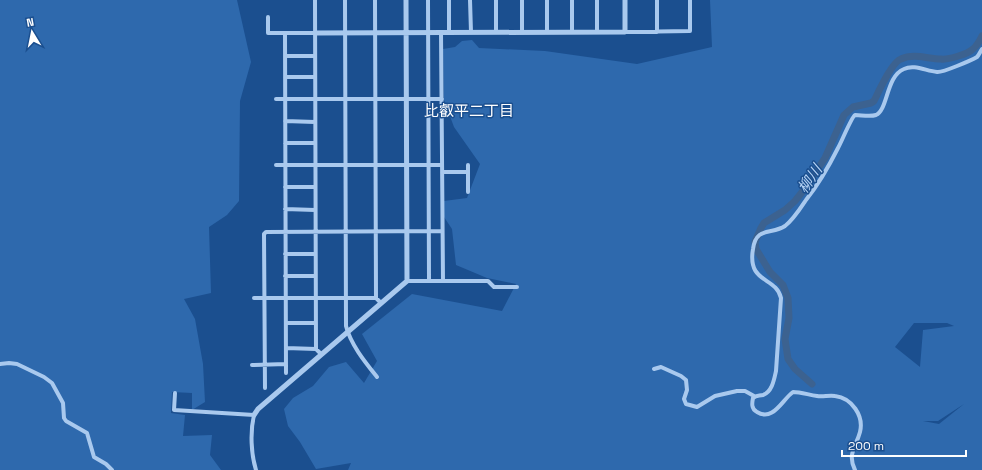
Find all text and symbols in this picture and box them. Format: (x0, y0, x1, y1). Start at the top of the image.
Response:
north arrow (12, 12, 52, 52)
text: N (25, 15, 35, 30)
district label: 比叡平二丁目 (424, 101, 514, 120)
water label: 柳川 (793, 159, 827, 196)
scale bar (842, 432, 966, 458)
text: 200 m (848, 438, 884, 454)

